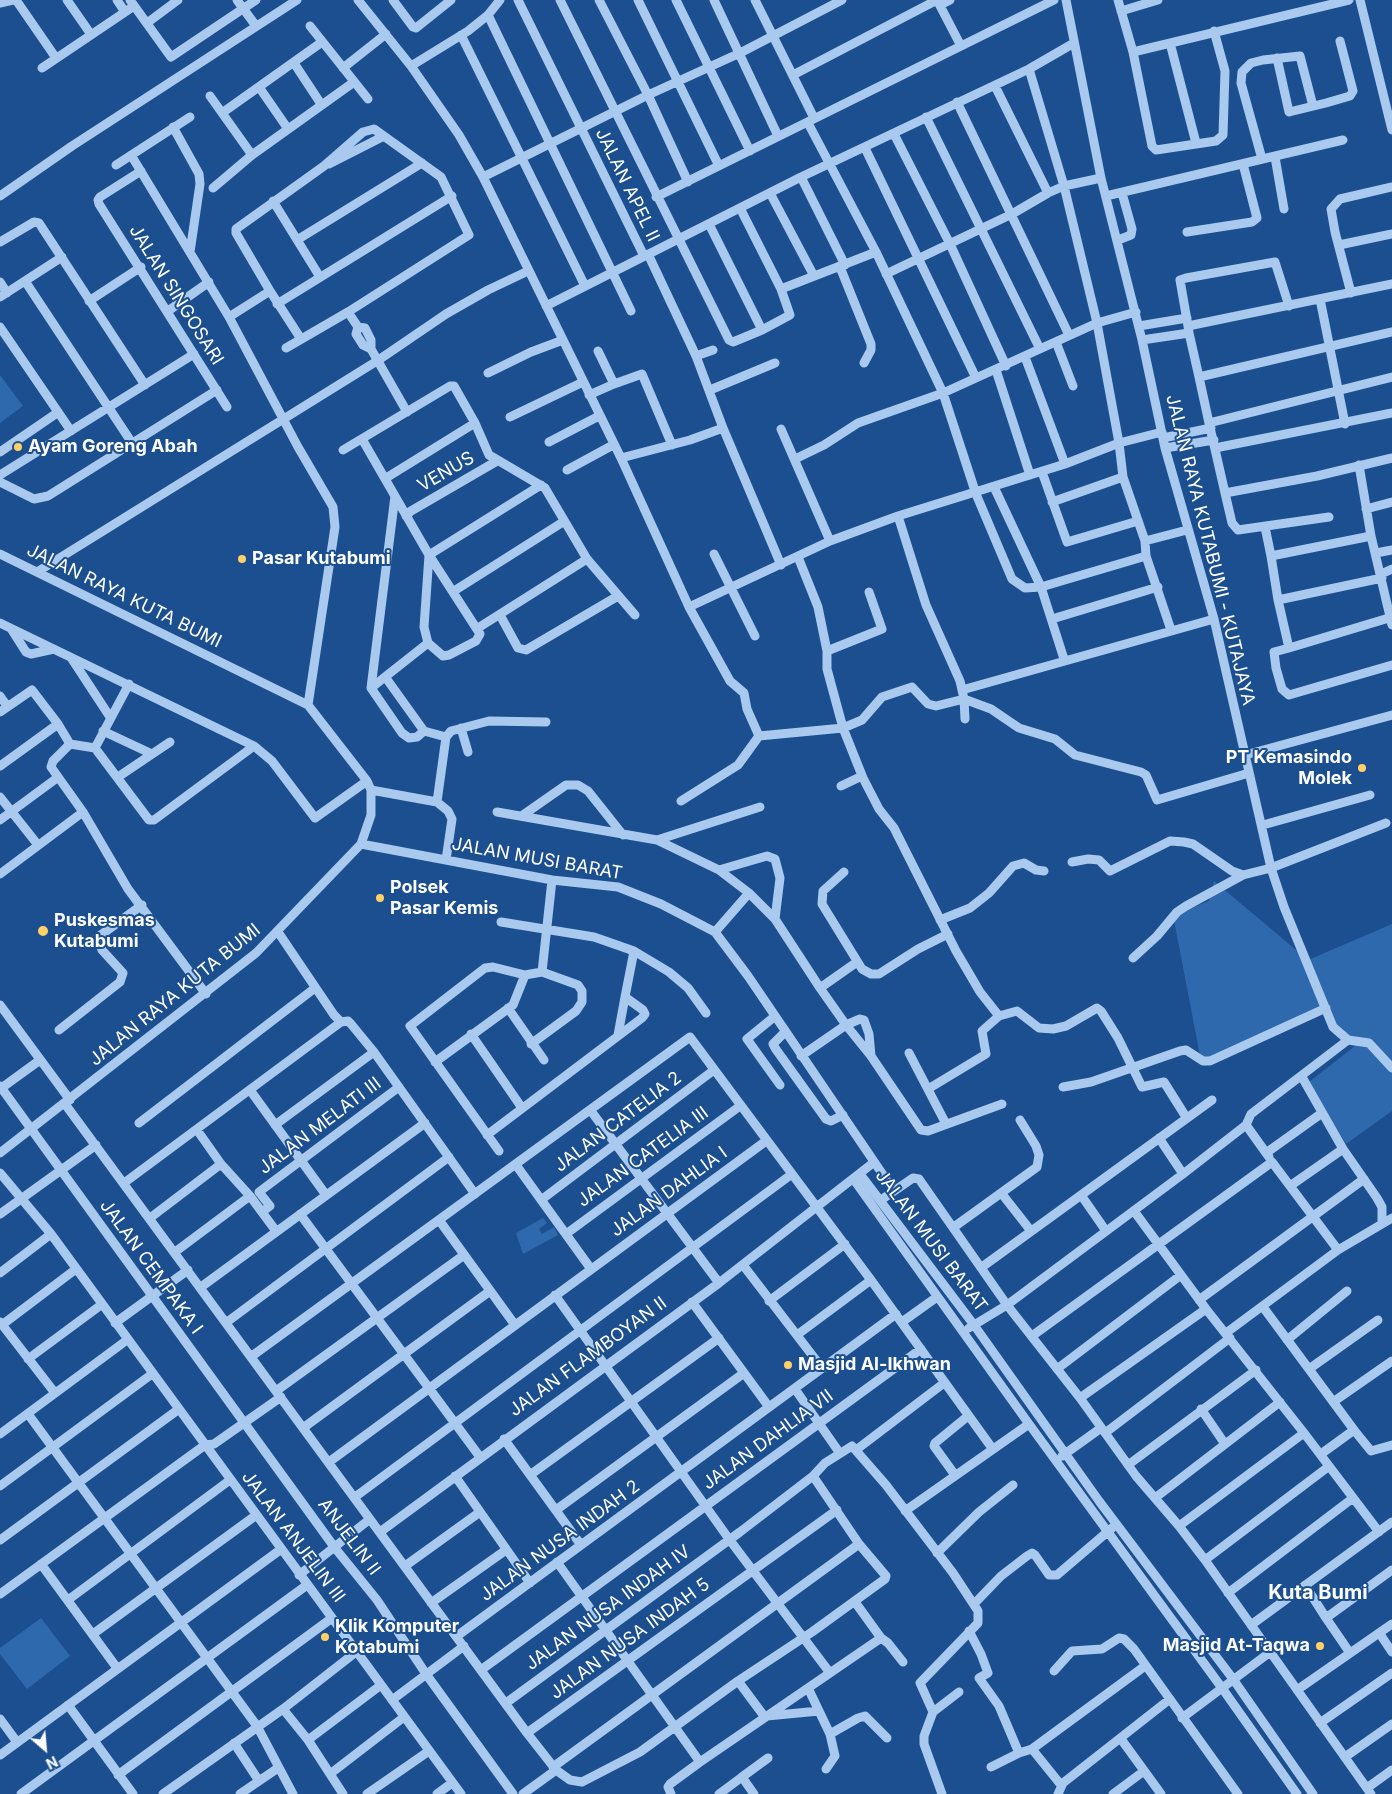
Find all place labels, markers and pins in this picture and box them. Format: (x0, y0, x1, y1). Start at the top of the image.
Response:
place label: Ayam Goreng Abah (28, 436, 198, 458)
marker: Ayam Goreng Abah (12, 441, 24, 453)
place label: Pasar Kutabumi (252, 548, 391, 570)
marker: Pasar Kutabumi (236, 553, 248, 565)
place label: PT Kemasindo Molek (1226, 747, 1352, 790)
marker: PT Kemasindo Molek (1356, 762, 1368, 774)
place label: Polsek Pasar Kemis (390, 877, 498, 920)
marker: Polsek Pasar Kemis (374, 892, 386, 904)
place label: Puskesmas Kutabumi (54, 910, 155, 952)
marker: Puskesmas Kutabumi (36, 924, 50, 938)
place label: Masjid Al-Ikhwan (798, 1354, 951, 1376)
marker: Masjid Al-Ikhwan (782, 1359, 794, 1371)
place label: Klik Komputer Kotabumi (335, 1616, 459, 1658)
marker: Klik Komputer Kotabumi (319, 1631, 331, 1643)
place label: Masjid At-Taqwa (1163, 1635, 1310, 1657)
marker: Masjid At-Taqwa (1314, 1640, 1326, 1652)

